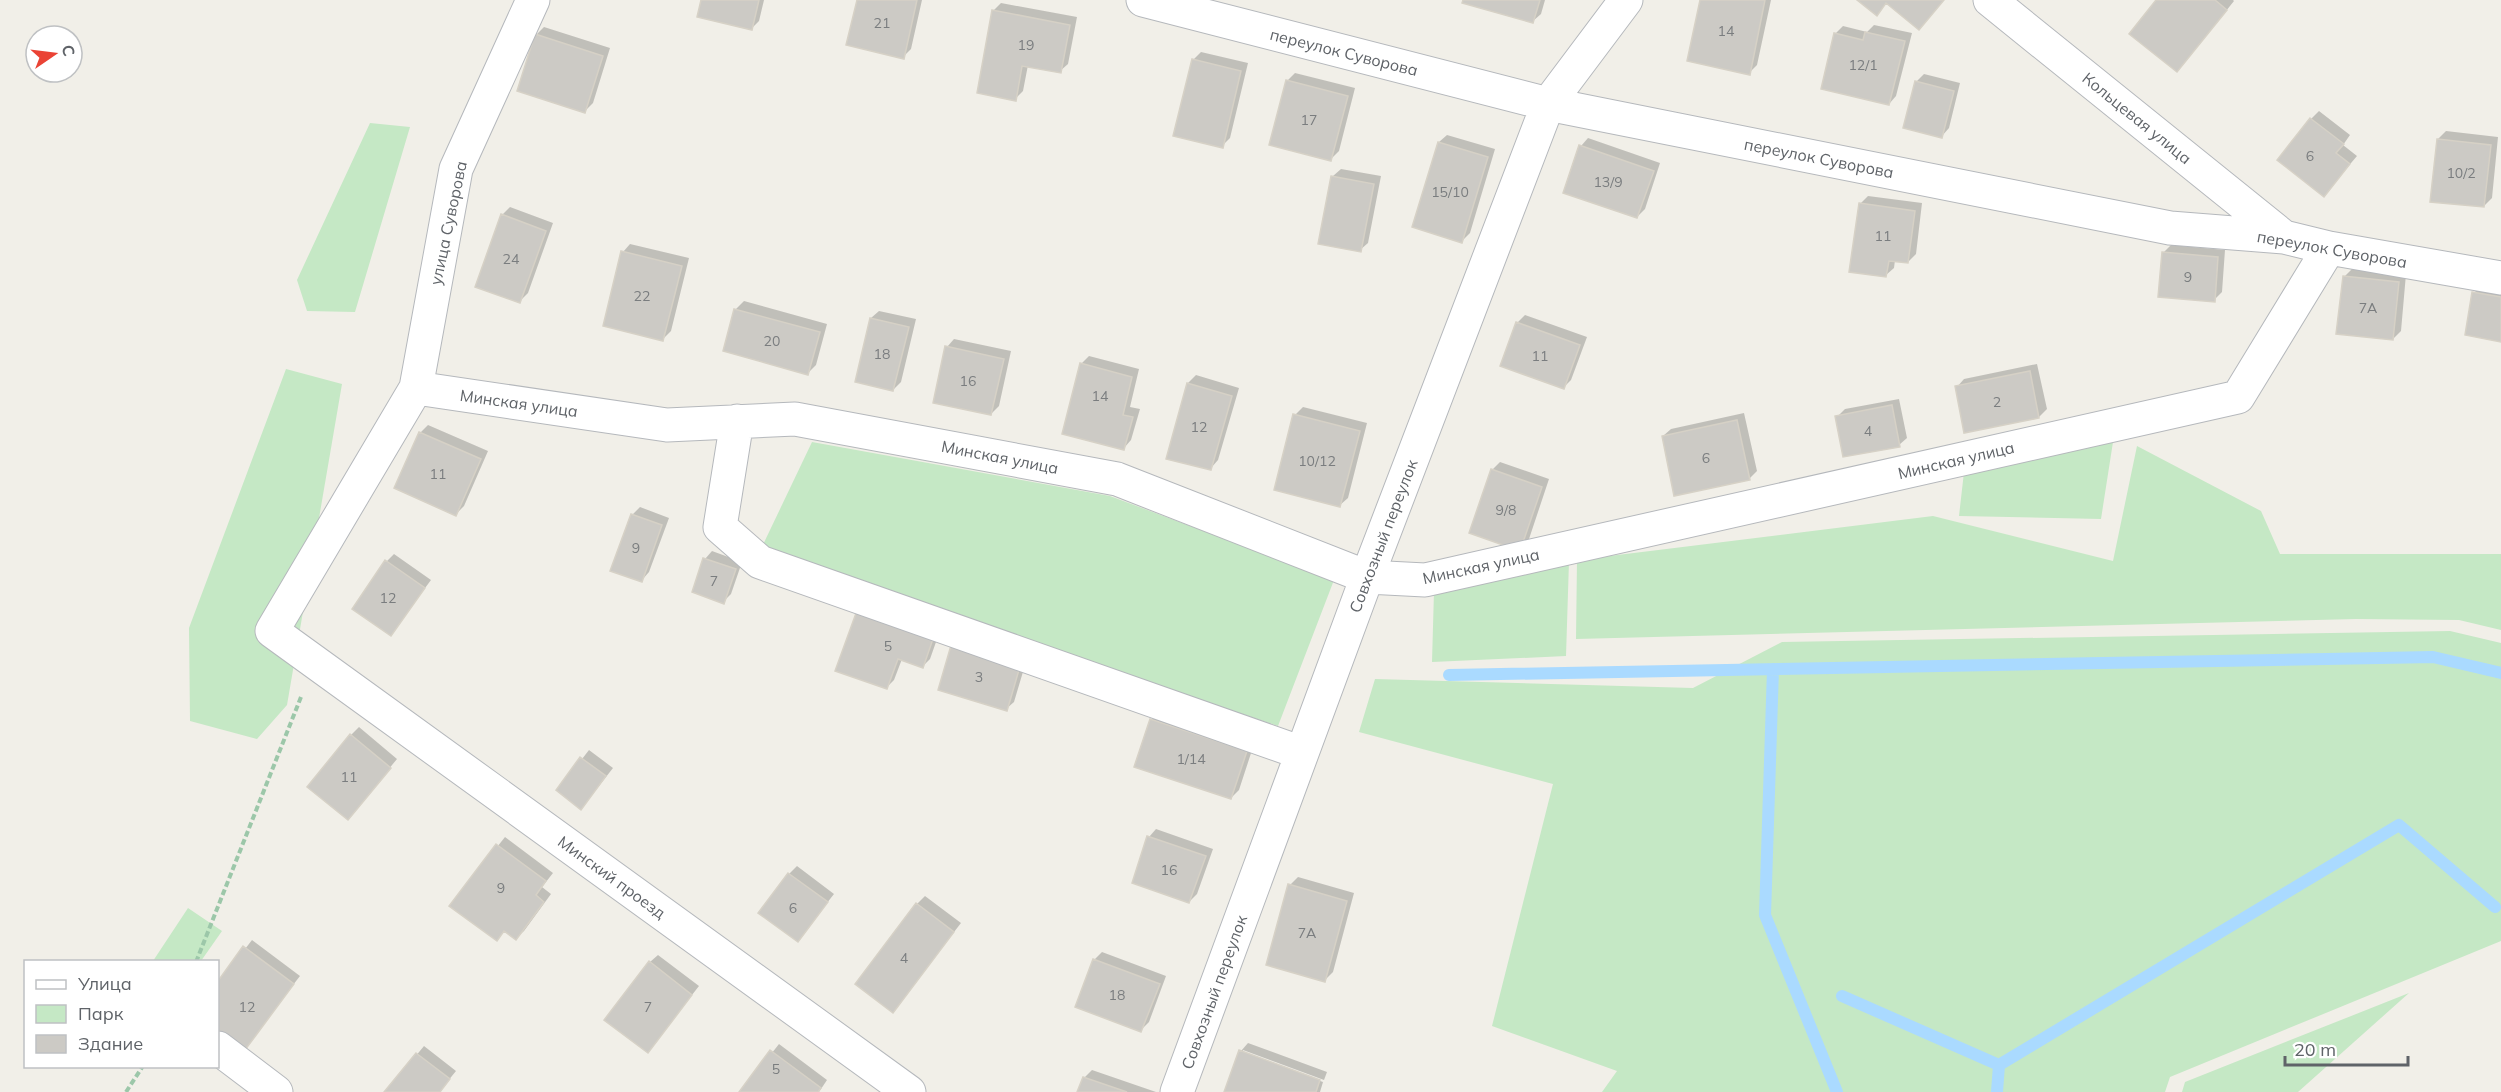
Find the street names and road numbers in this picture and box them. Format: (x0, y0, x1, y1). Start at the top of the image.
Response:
street label: переулок Суворова (1268, 24, 1420, 80)
street label: Кольцевая улица (2078, 68, 2196, 168)
street label: переулок Суворова (1743, 134, 1895, 182)
street label: улица Суворова (425, 159, 471, 287)
street label: переулок Суворова (2255, 226, 2409, 272)
street label: Минская улица (459, 385, 579, 421)
street label: Минская улица (940, 436, 1060, 478)
street label: Минская улица (1896, 437, 2016, 483)
street label: Совхозный переулок (1345, 456, 1422, 615)
street label: Минская улица (1421, 544, 1541, 588)
street label: Минский проезд (554, 831, 670, 923)
street label: Совхозный переулок (1177, 912, 1251, 1072)

